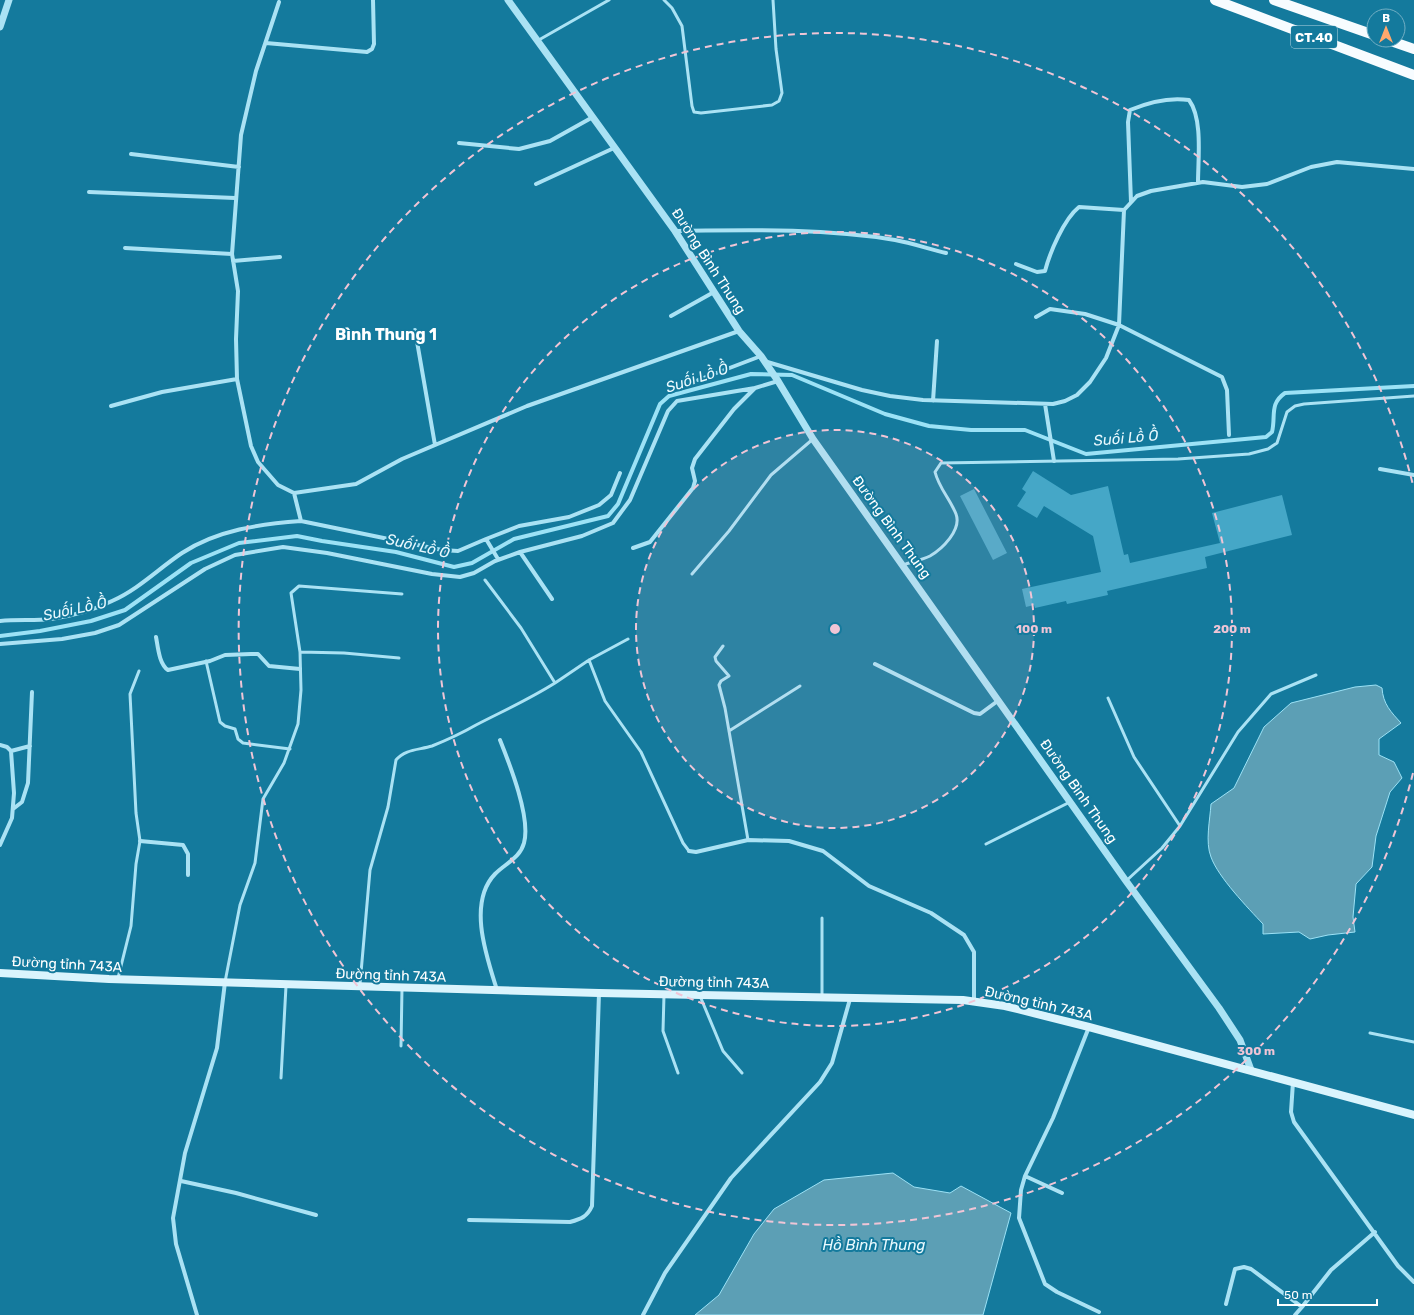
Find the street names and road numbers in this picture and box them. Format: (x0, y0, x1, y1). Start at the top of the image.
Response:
road number: CT.40 (1291, 26, 1337, 48)
street label: Đường Bình Thung (668, 205, 749, 317)
street label: Đường Bình Thung (849, 473, 935, 582)
street label: Đường Bình Thung (1036, 736, 1121, 847)
street label: Đường tỉnh 743A (11, 953, 123, 976)
street label: Đường tỉnh 743A (335, 965, 447, 986)
street label: Đường tỉnh 743A (659, 973, 770, 992)
street label: Đường tỉnh 743A (983, 983, 1095, 1024)

